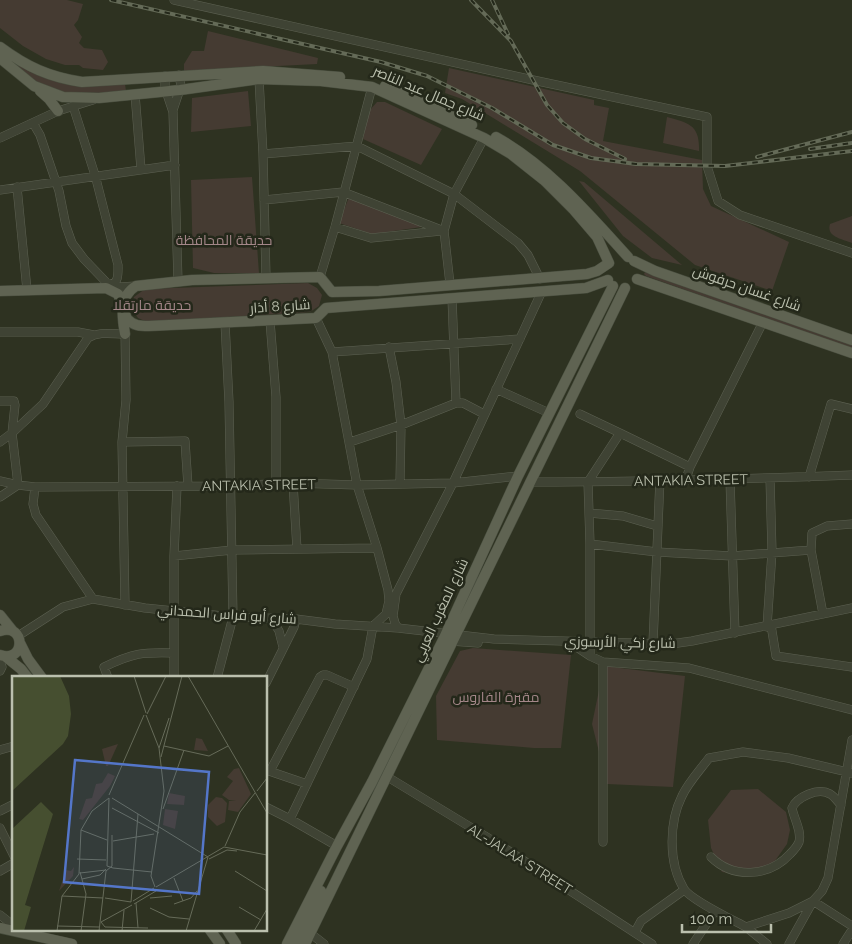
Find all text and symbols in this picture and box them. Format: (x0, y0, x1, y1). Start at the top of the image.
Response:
street label: شارع جمال عبد الناصر (370, 62, 487, 125)
park label: حديقة المحافظة (176, 232, 272, 248)
street label: شارع غسان حرفوش (690, 262, 803, 315)
street label: شارع 8 أذار (248, 295, 311, 317)
park label: حديقة مارتقلا (113, 297, 191, 313)
street label: ANTAKIA STREET (634, 471, 749, 489)
street label: ANTAKIA STREET (202, 476, 317, 494)
street label: شارع المغرب العربي (409, 556, 475, 666)
street label: شارع أبو فراس الحمداني (156, 600, 297, 631)
street label: شارع زكي الأرسوزي (564, 633, 676, 655)
inset map (12, 676, 268, 932)
park label: مقبرة الفاروس (453, 689, 539, 705)
street label: AL-JALAA STREET (465, 820, 575, 898)
scale bar (682, 902, 771, 934)
text: 100 m (690, 910, 732, 928)

